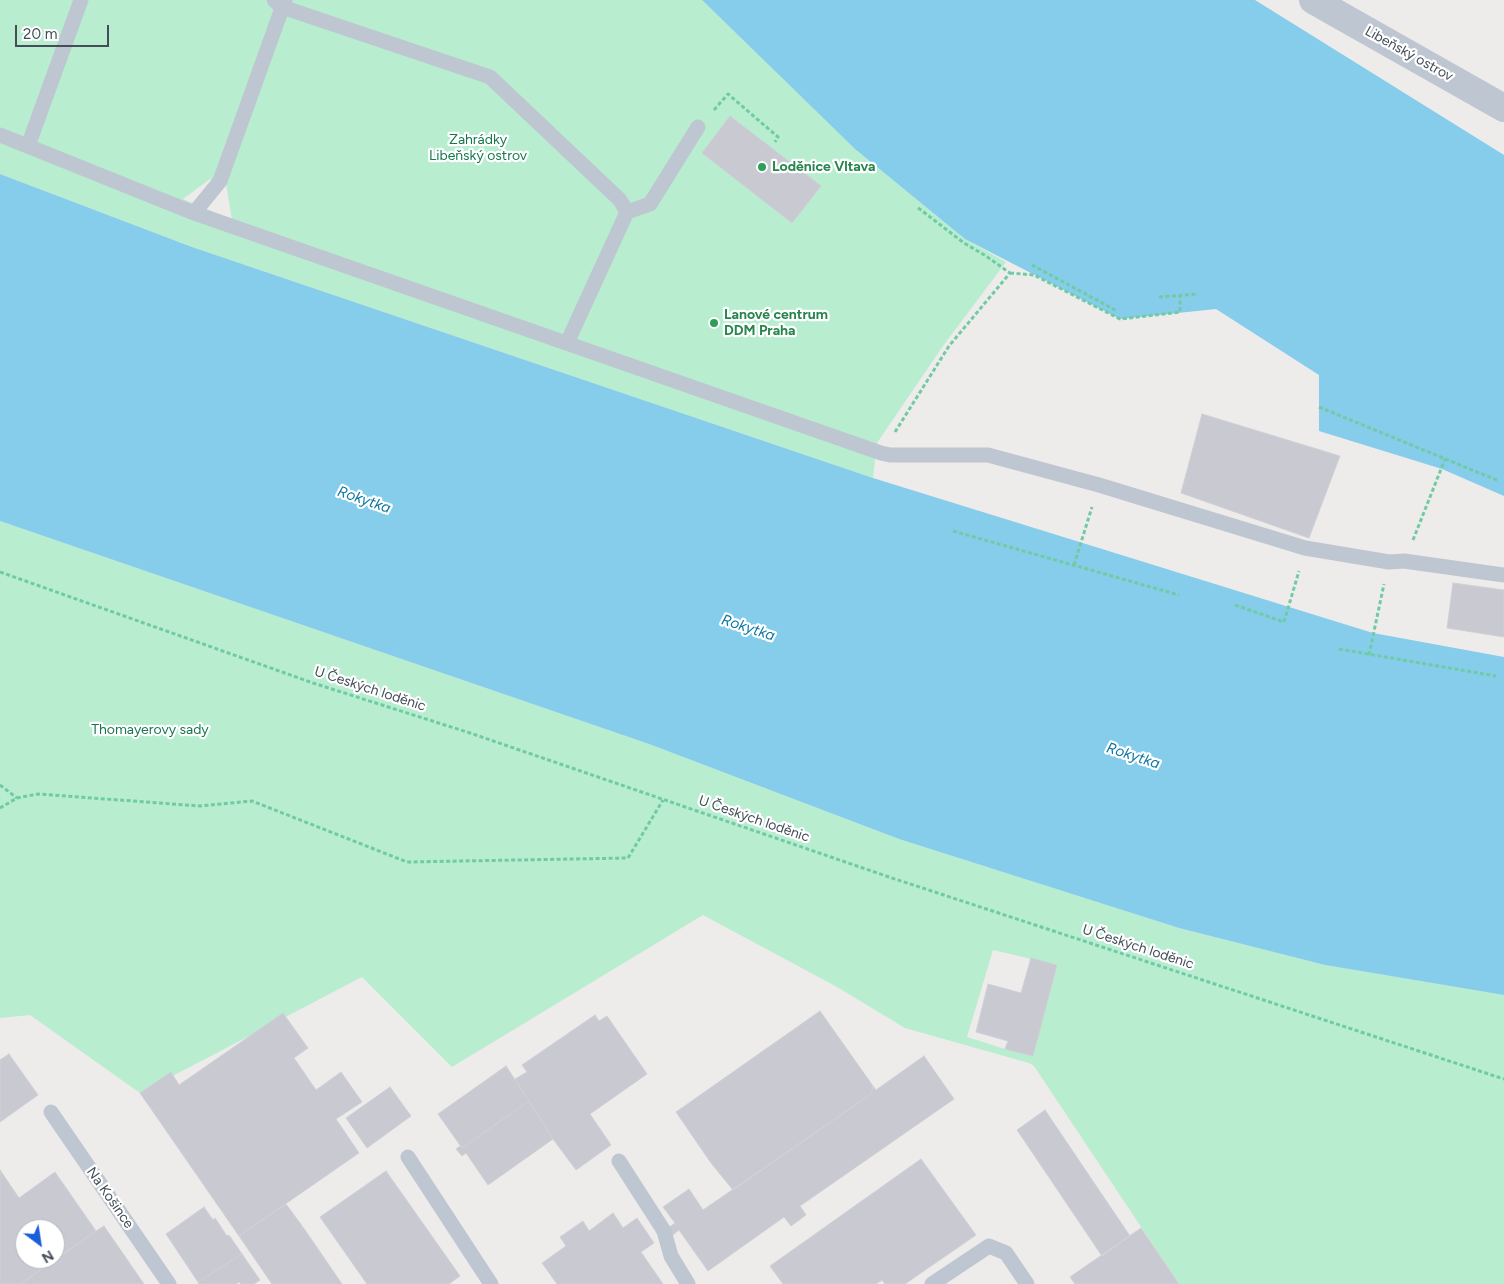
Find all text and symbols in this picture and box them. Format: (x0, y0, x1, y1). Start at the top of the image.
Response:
scale bar (18, 15, 111, 47)
street label: Libeňský ostrov (1362, 23, 1456, 85)
text: 20 m (23, 25, 57, 43)
park label: Zahrádky Libeňský ostrov (429, 132, 527, 164)
place label: Loděnice Vltava (772, 159, 875, 175)
marker: Loděnice Vltava (756, 161, 768, 173)
place label: Lanové centrum DDM Praha (724, 307, 828, 340)
marker: Lanové centrum DDM Praha (708, 317, 720, 329)
water label: Rokytka (335, 483, 393, 517)
water label: Rokytka (719, 611, 777, 645)
street label: U Českých loděnic (312, 663, 428, 715)
park label: Thomayerovy sady (91, 722, 209, 738)
water label: Rokytka (1104, 739, 1162, 773)
street label: U Českých loděnic (696, 792, 812, 846)
street label: U Českých loděnic (1080, 921, 1196, 973)
street label: Na Košince (83, 1164, 137, 1232)
north arrow (15, 1219, 65, 1269)
text: N (38, 1246, 56, 1266)

